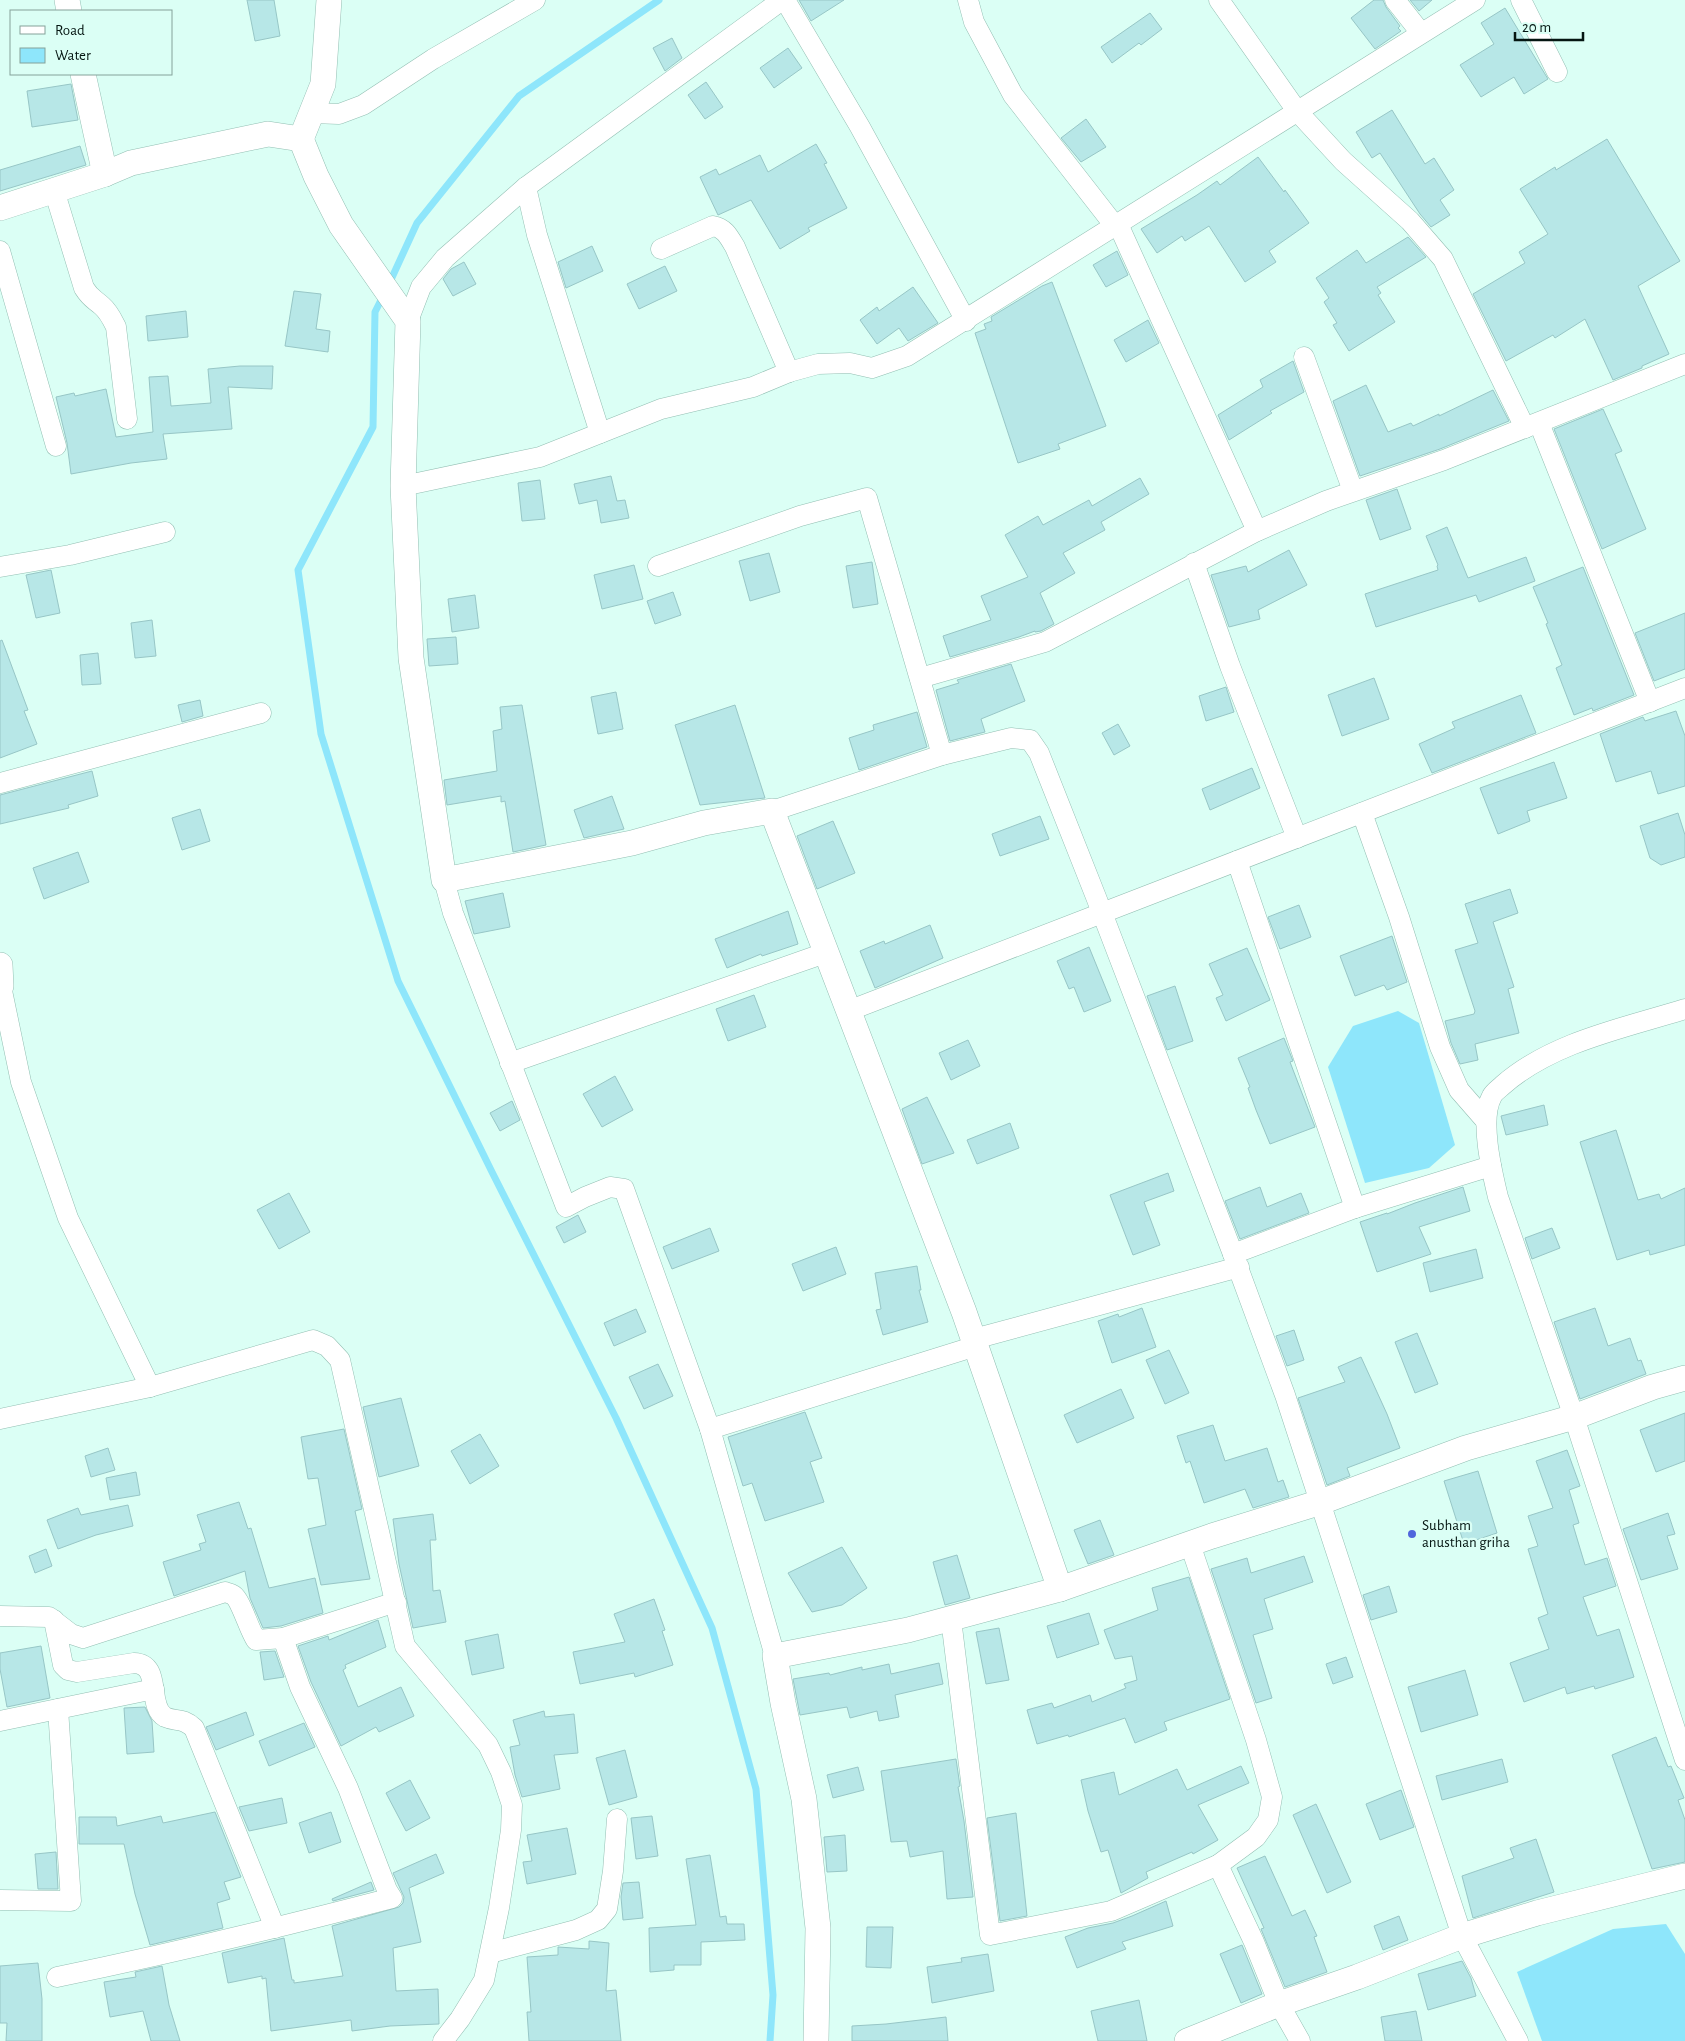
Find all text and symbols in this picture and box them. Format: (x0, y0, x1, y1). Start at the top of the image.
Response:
legend (10, 10, 172, 75)
scale bar (1515, 10, 1582, 42)
text: 20 m (1522, 20, 1551, 35)
text: Road (55, 23, 85, 38)
text: Water (55, 48, 91, 63)
place label: Subham anusthan griha (1422, 1518, 1510, 1550)
marker: Subham anusthan griha (1406, 1528, 1418, 1540)

